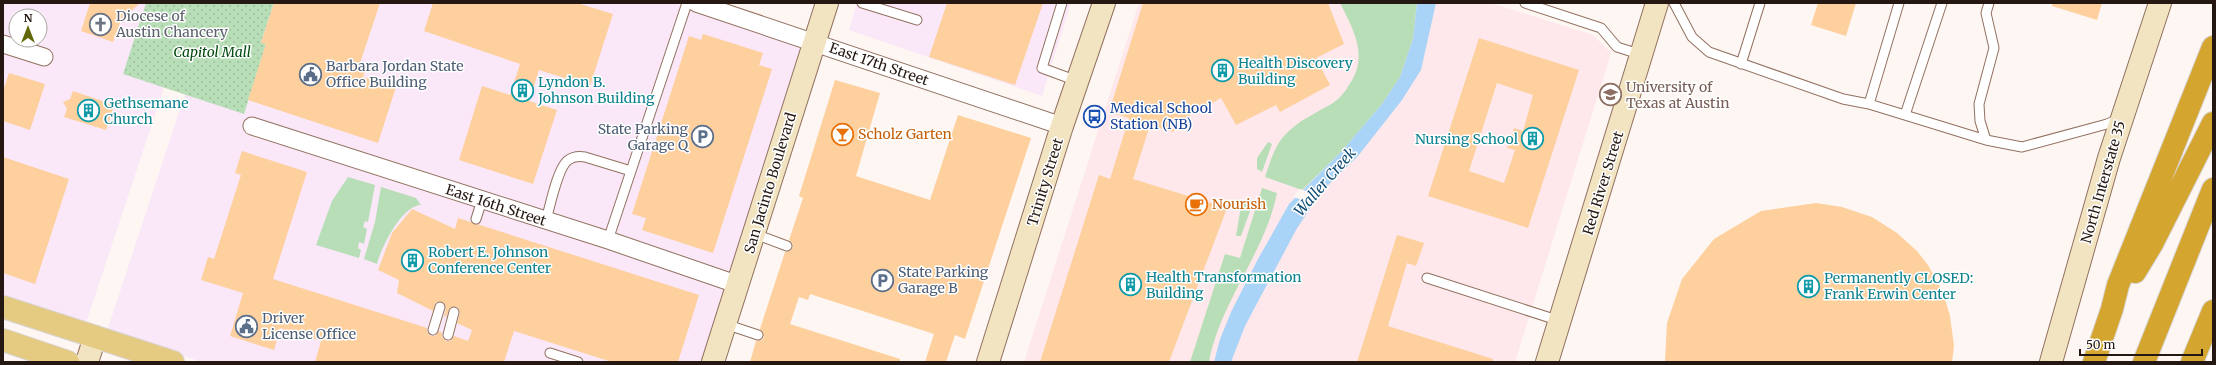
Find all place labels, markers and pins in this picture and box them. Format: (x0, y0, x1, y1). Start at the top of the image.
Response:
place label: Diocese of Austin Chancery (115, 7, 229, 41)
church icon: Diocese of Austin Chancery (88, 11, 114, 37)
place label: Health Discovery Building (1238, 54, 1354, 88)
place label: Barbara Jordan State Office Building (326, 57, 463, 91)
building icon: Health Discovery Building (1209, 58, 1235, 84)
public building icon: Barbara Jordan State Office Building (297, 61, 323, 87)
place label: Lyndon B. Johnson Building (537, 73, 655, 107)
building icon: Lyndon B. Johnson Building (509, 77, 535, 103)
place label: University of Texas at Austin (1626, 78, 1729, 112)
school or university icon: University of Texas at Austin (1598, 82, 1624, 108)
place label: Gethsemane Church (104, 94, 189, 128)
building icon: Gethsemane Church (76, 98, 102, 124)
place label: Medical School Station (NB) (1110, 99, 1213, 133)
bus stop icon: Medical School Station (NB) (1081, 103, 1107, 129)
place label: State Parking Garage Q (598, 120, 689, 154)
bar icon: Scholz Garten (830, 121, 856, 147)
parking icon: State Parking Garage Q (690, 124, 716, 150)
place label: Scholz Garten (858, 125, 952, 143)
building icon: Nursing School (1520, 126, 1546, 152)
place label: Nursing School (1415, 130, 1519, 148)
cafe icon: Nourish (1184, 191, 1210, 217)
place label: Nourish (1212, 195, 1266, 213)
place label: Robert E. Johnson Conference Center (428, 243, 551, 277)
building icon: Robert E. Johnson Conference Center (400, 247, 426, 273)
place label: State Parking Garage B (898, 263, 989, 297)
parking icon: State Parking Garage B (869, 267, 895, 293)
place label: Health Transformation Building (1146, 268, 1302, 302)
place label: Permanently CLOSED: Frank Erwin Center (1824, 269, 1973, 303)
building icon: Health Transformation Building (1118, 272, 1144, 298)
building icon: Permanently CLOSED: Frank Erwin Center (1796, 273, 1822, 299)
place label: Driver License Office (262, 309, 356, 343)
public building icon: Driver License Office (233, 313, 259, 339)

